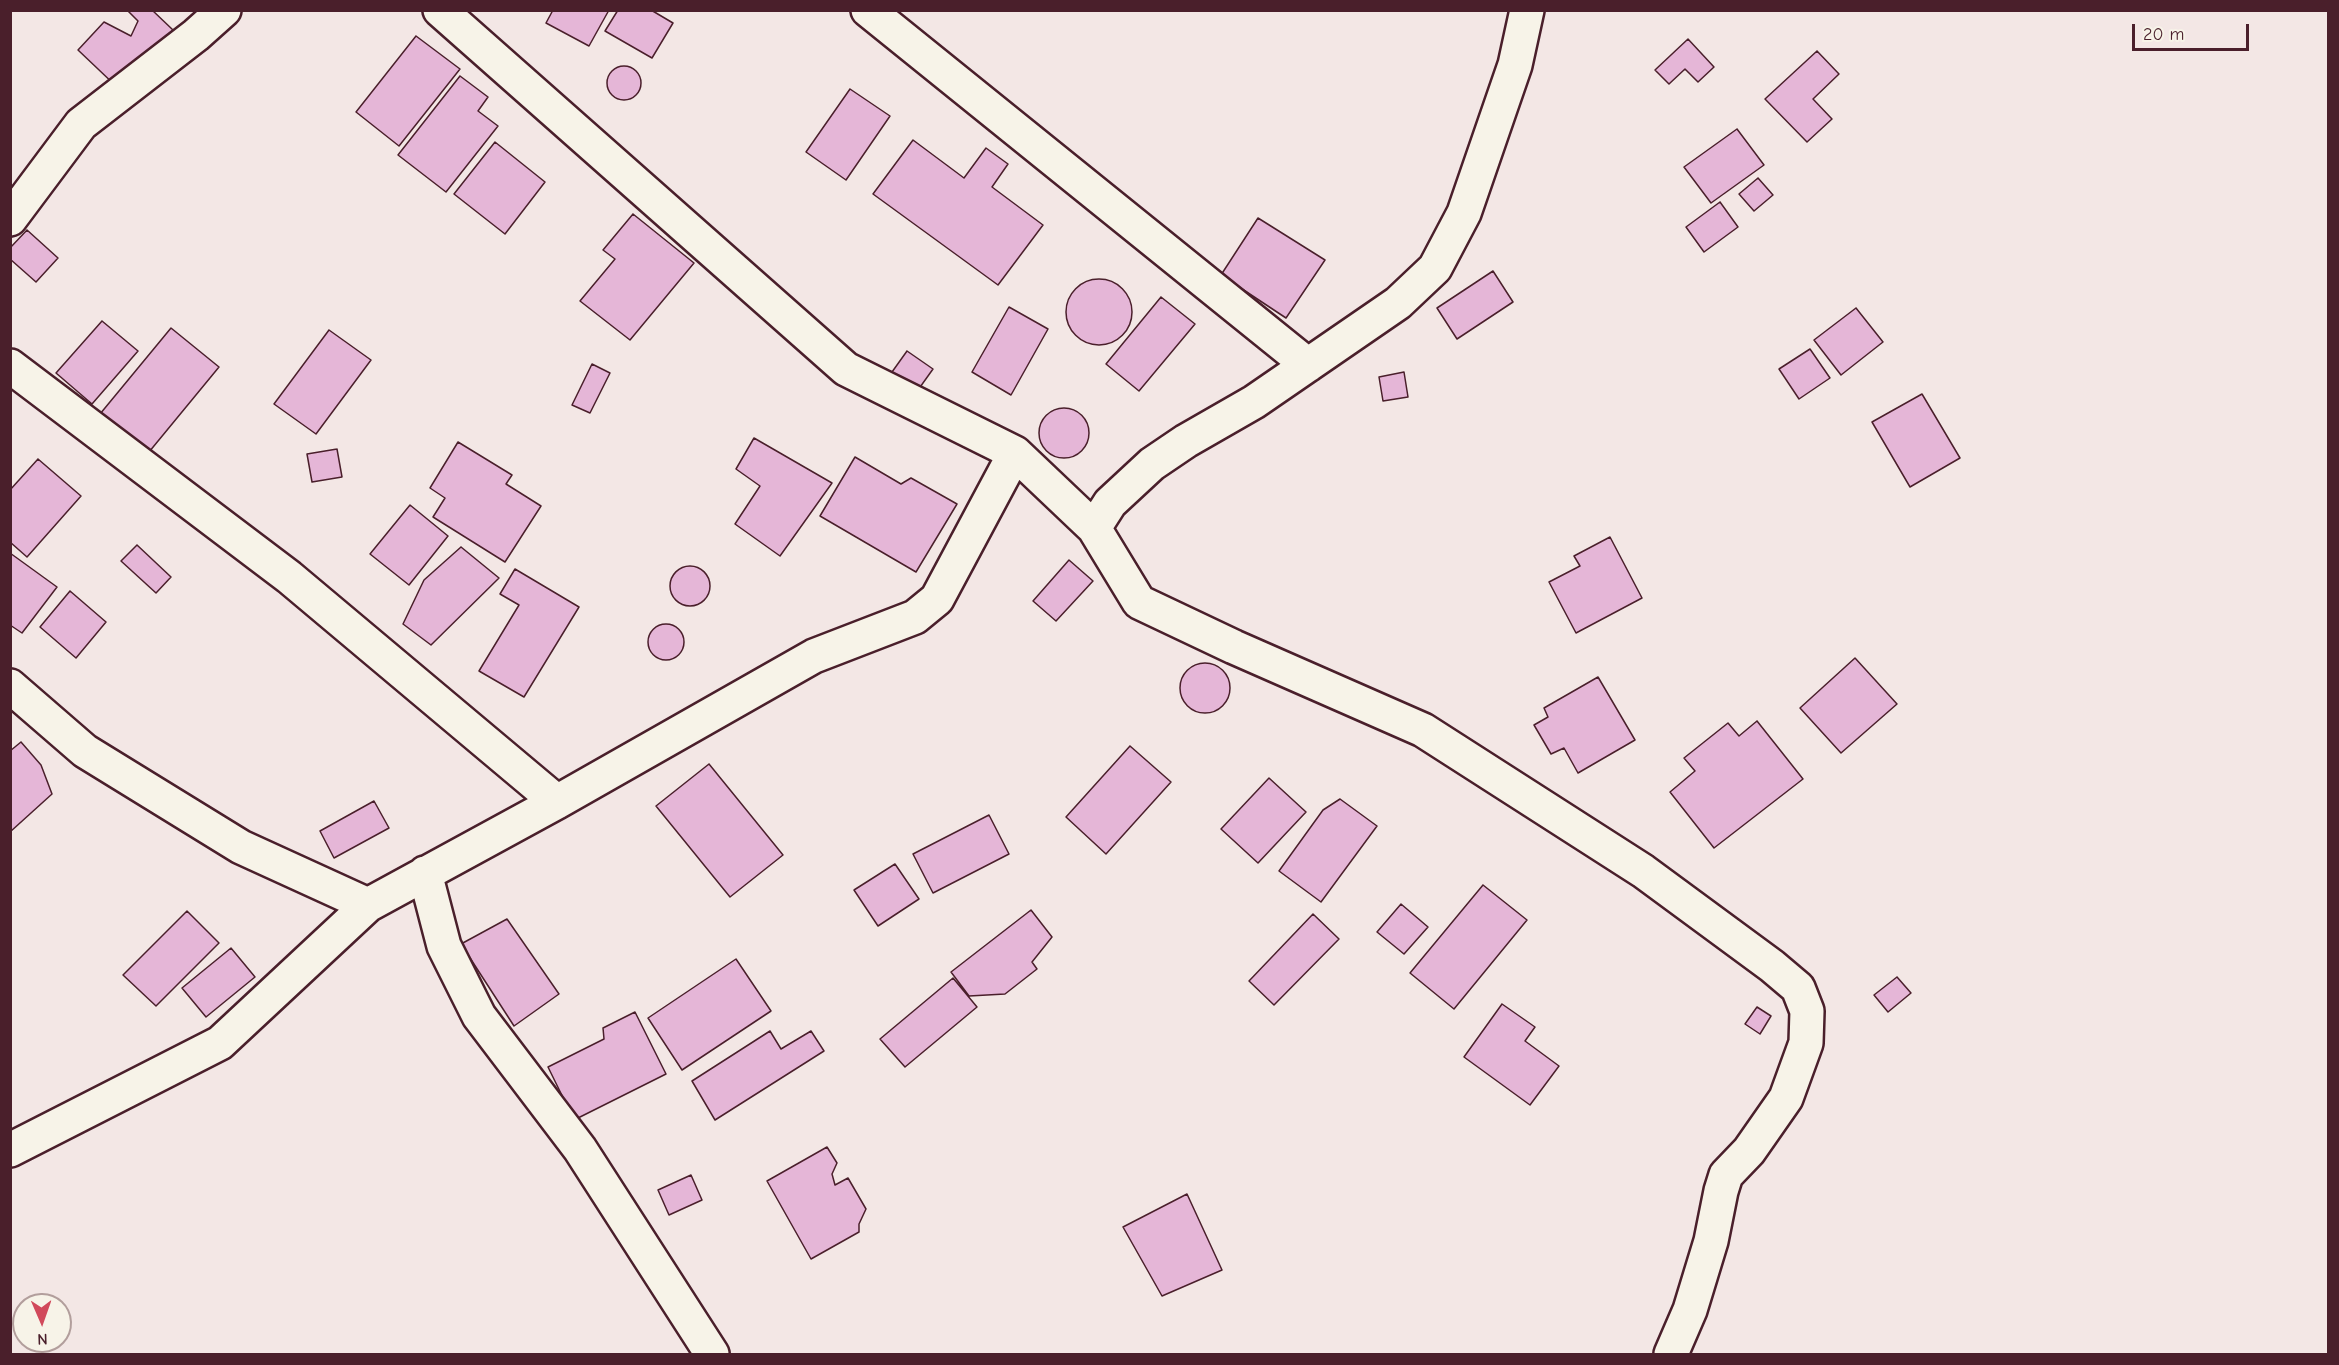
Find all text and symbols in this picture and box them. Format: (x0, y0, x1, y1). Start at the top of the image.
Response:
scale bar (2135, 12, 2252, 50)
text: 20 m (2143, 24, 2184, 45)
north arrow (12, 1293, 72, 1353)
text: N (37, 1330, 48, 1348)

